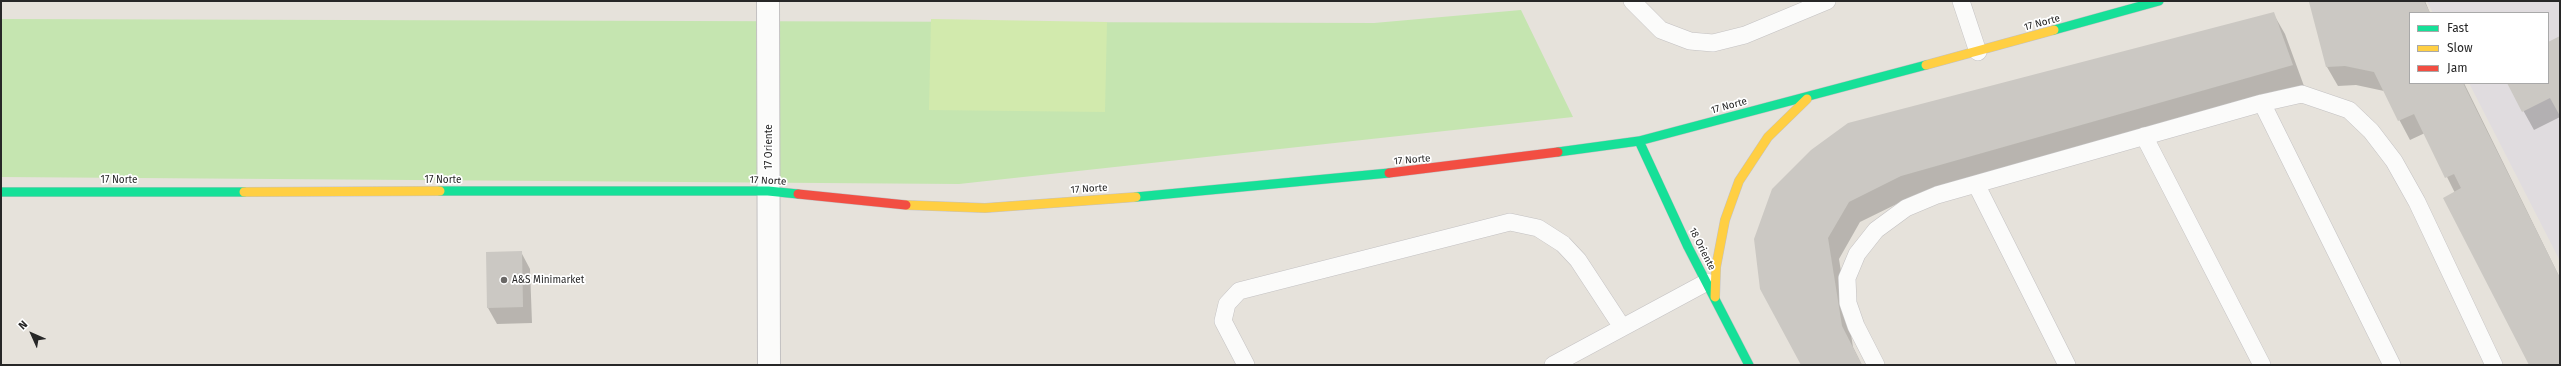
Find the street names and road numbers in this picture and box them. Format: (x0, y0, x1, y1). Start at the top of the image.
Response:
street label: 17 Norte (2023, 12, 2061, 34)
street label: 17 Norte (1710, 95, 1748, 117)
street label: 17 Oriente (763, 124, 775, 170)
street label: 17 Norte (1393, 152, 1431, 168)
street label: 17 Norte (101, 174, 137, 186)
street label: 17 Norte (425, 174, 461, 186)
street label: 17 Norte (749, 174, 787, 188)
street label: 17 Norte (1070, 182, 1108, 196)
street label: 18 Oriente (1686, 226, 1718, 272)

